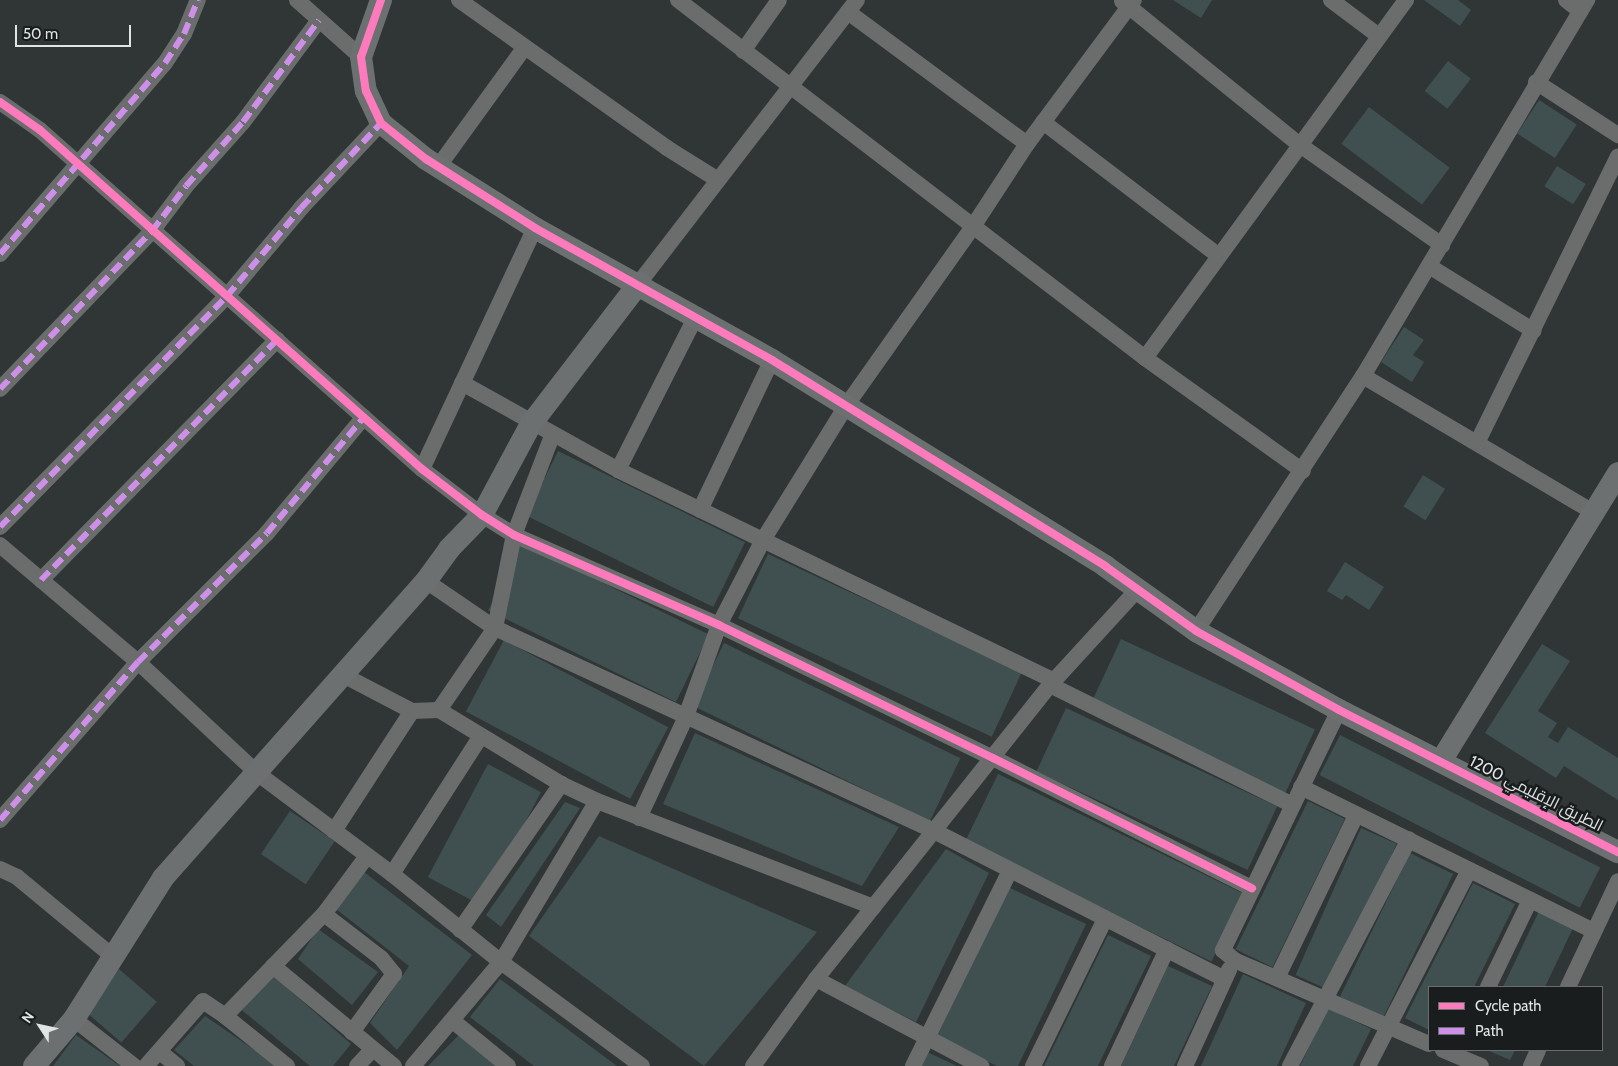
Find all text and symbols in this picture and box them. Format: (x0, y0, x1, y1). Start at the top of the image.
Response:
scale bar (18, 15, 134, 47)
text: 50 m (23, 25, 58, 43)
street label: الطريق الإقليمي 1200 (1466, 752, 1606, 836)
legend (1428, 986, 1603, 1051)
text: Cycle path (1475, 997, 1541, 1015)
north arrow (15, 1001, 65, 1051)
text: N (17, 1008, 38, 1027)
text: Path (1475, 1022, 1504, 1040)

